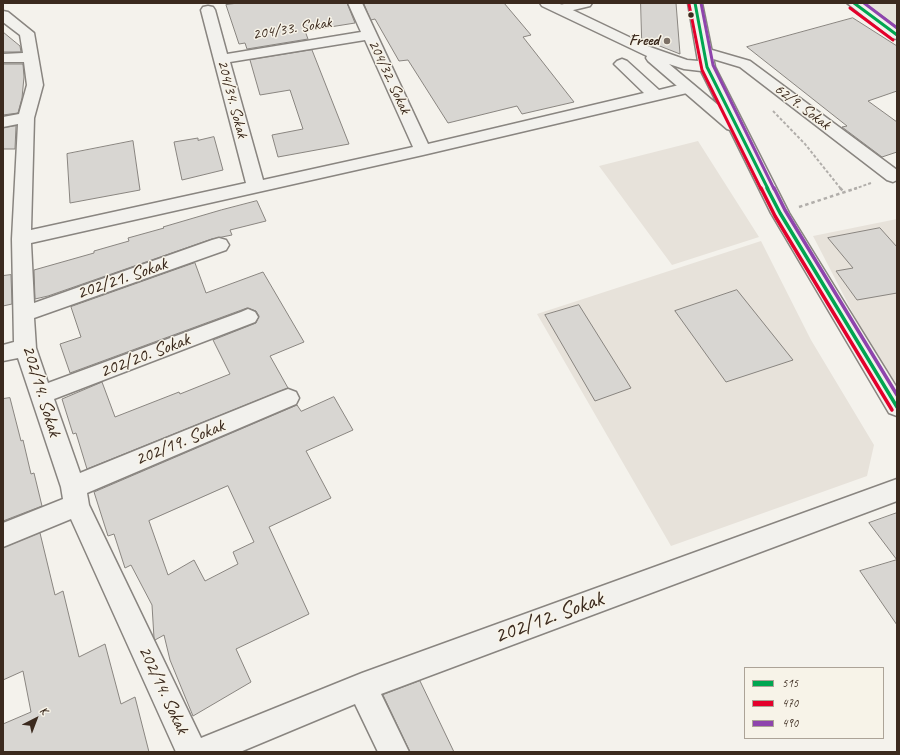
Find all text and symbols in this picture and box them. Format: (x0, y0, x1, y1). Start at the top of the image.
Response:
unlabelled marker (686, 10, 696, 20)
street label: 204/33. Sokak (251, 13, 333, 45)
place label: Freed (629, 31, 659, 51)
marker: Freed (662, 36, 672, 46)
street label: 204/32. Sokak (363, 37, 415, 117)
street label: 204/34. Sokak (212, 58, 252, 140)
street label: 62/9. Sokak (770, 80, 834, 134)
street label: 202/21. Sokak (74, 253, 170, 305)
street label: 202/20. Sokak (97, 328, 193, 384)
street label: 202/14. Sokak (16, 342, 66, 440)
street label: 202/19. Sokak (132, 415, 228, 471)
street label: 202/12. Sokak (490, 585, 608, 651)
street label: 202/14. Sokak (133, 642, 193, 738)
legend (744, 667, 884, 739)
text: 515 (782, 675, 798, 691)
text: 470 (782, 695, 798, 711)
north arrow (16, 699, 56, 739)
text: K (37, 703, 51, 717)
text: 490 (782, 715, 798, 731)

